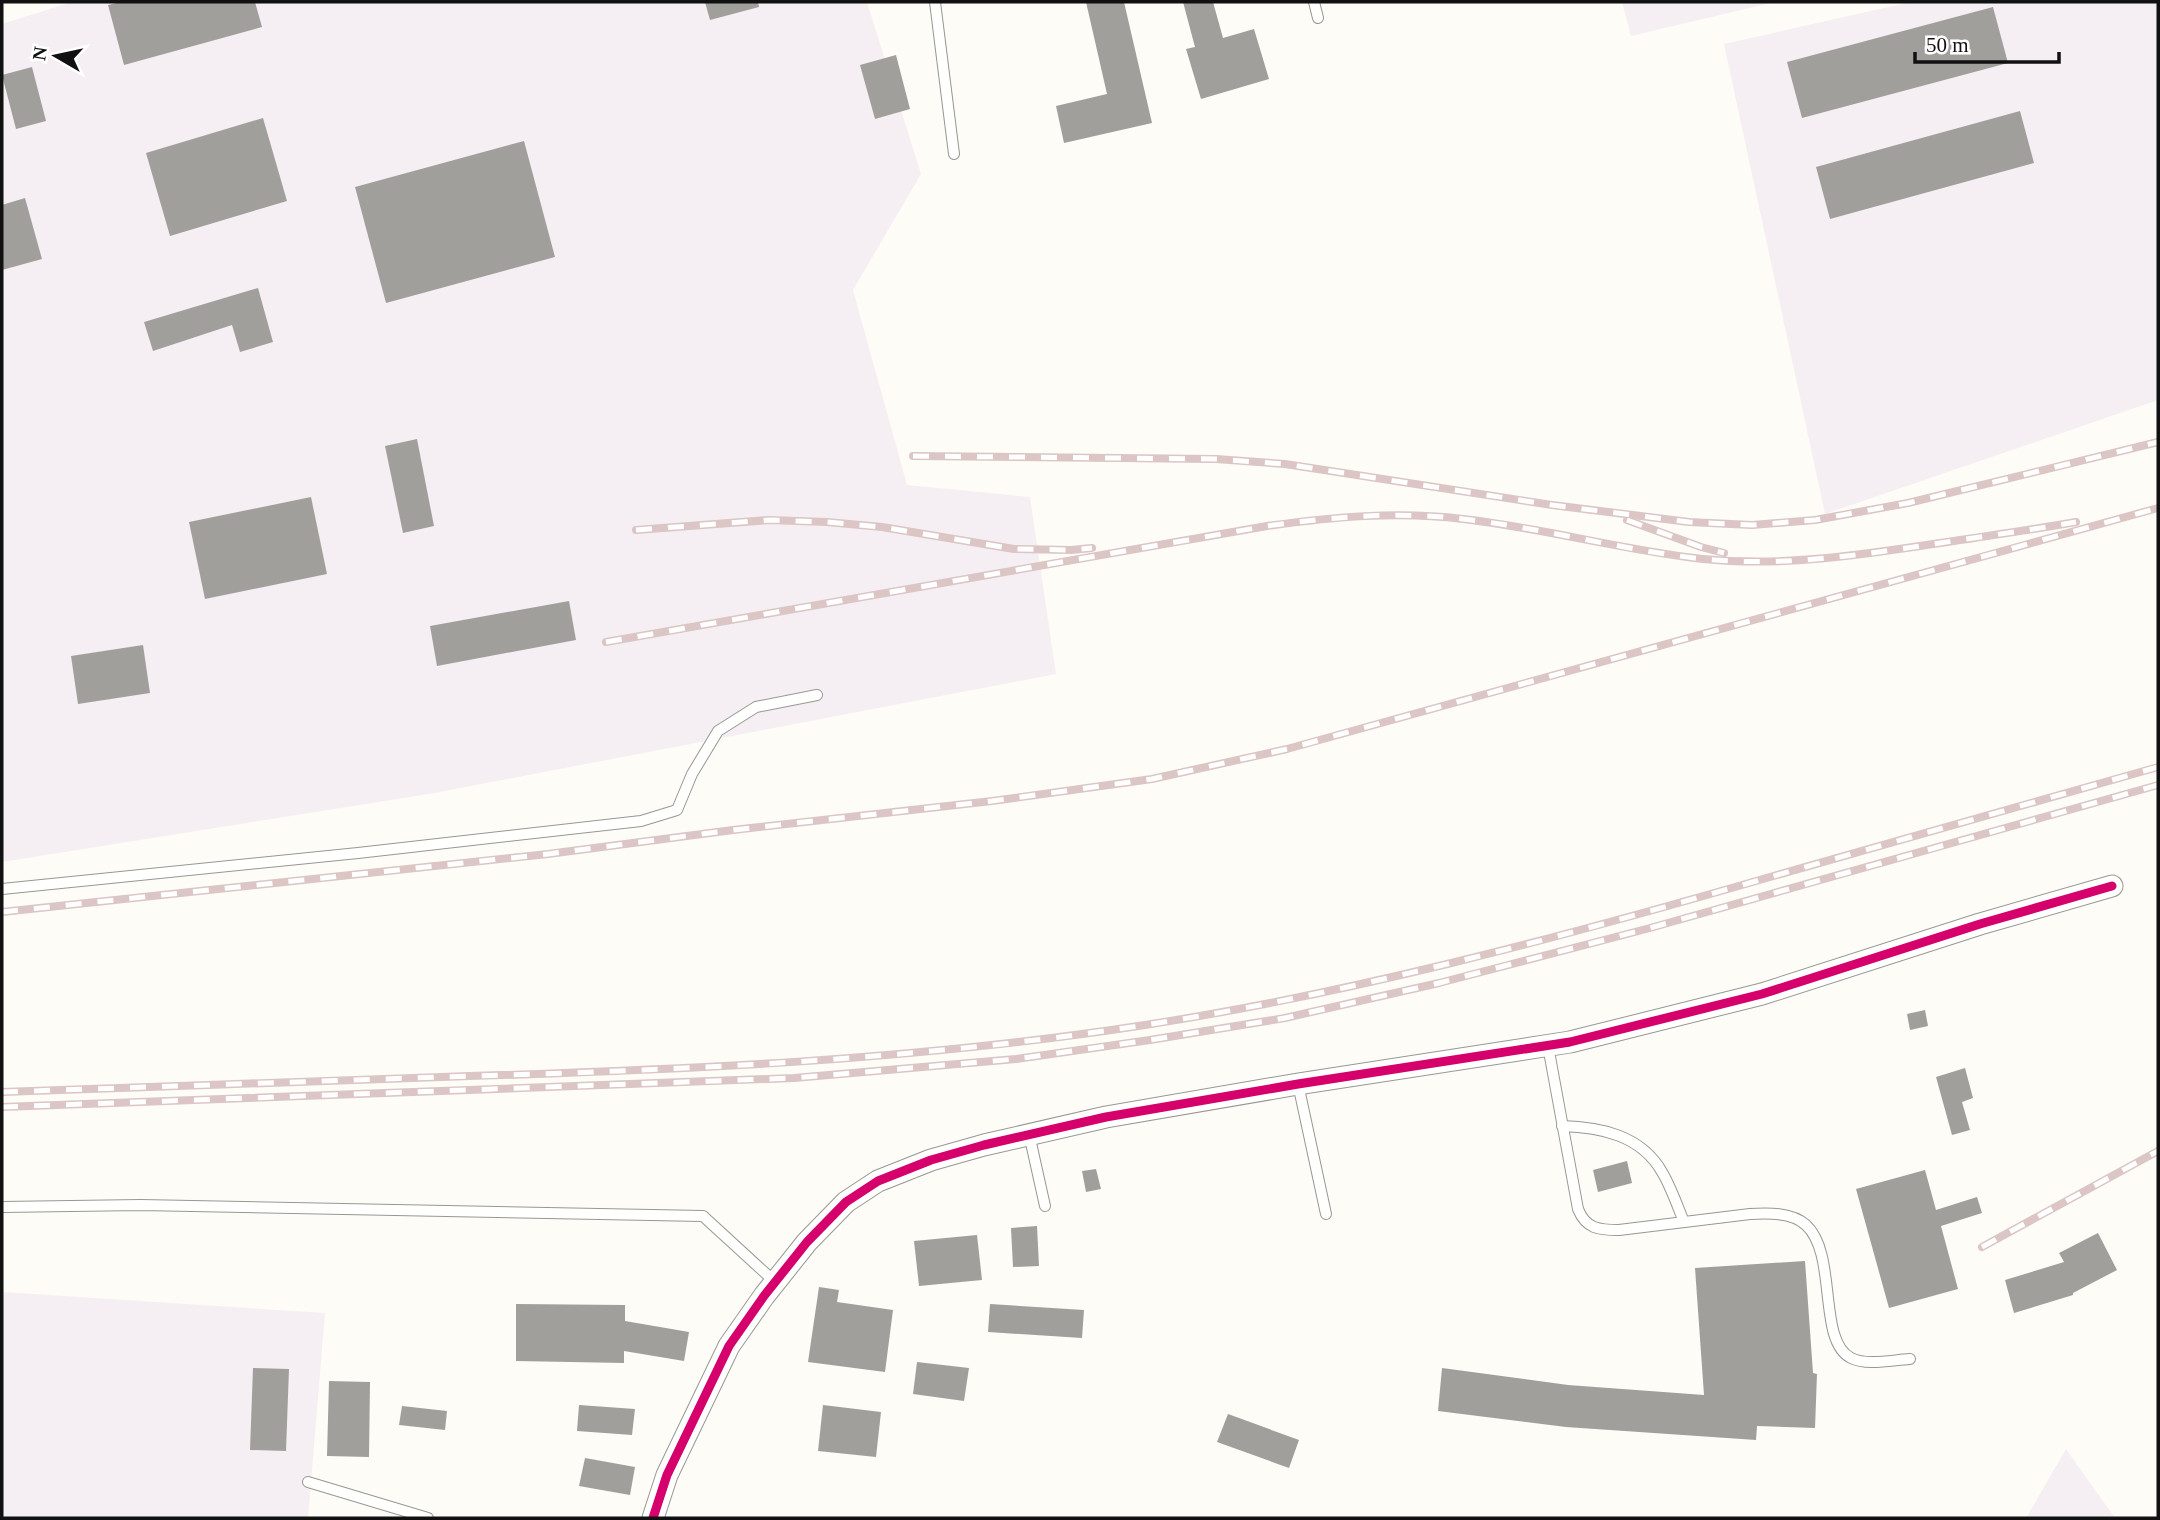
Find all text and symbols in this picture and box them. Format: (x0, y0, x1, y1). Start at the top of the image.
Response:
north arrow (21, 21, 91, 91)
scale bar (1915, 21, 2058, 65)
text: 50 m (1926, 33, 1969, 57)
text: N (28, 45, 51, 62)

